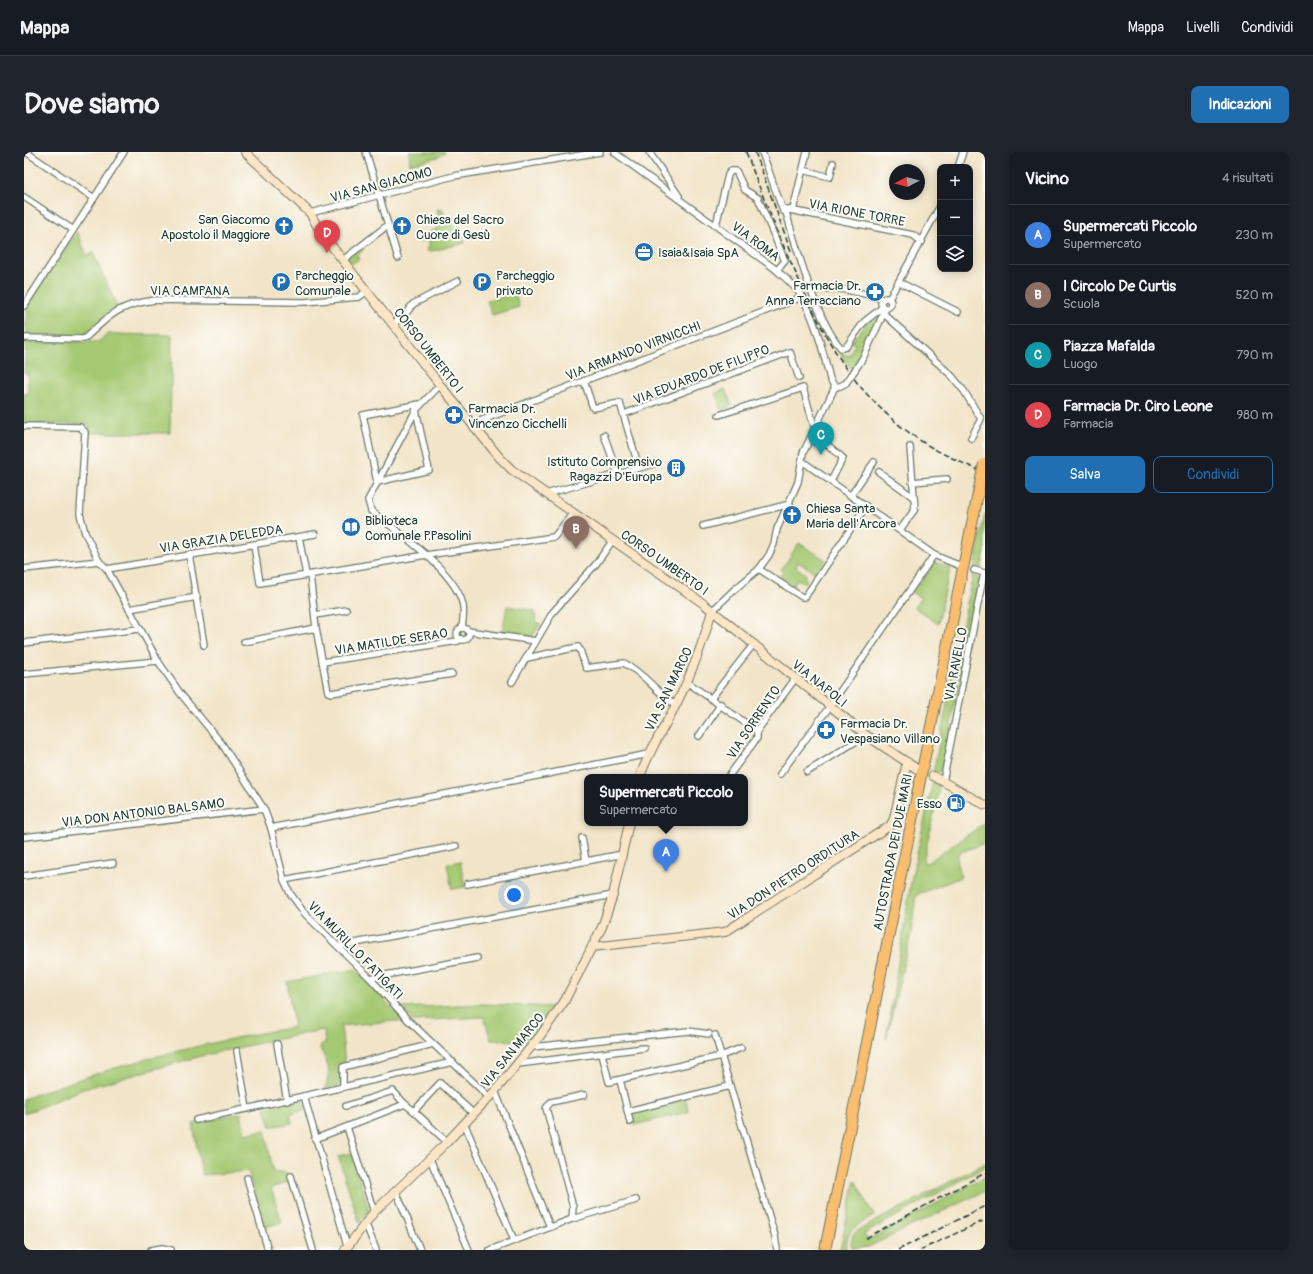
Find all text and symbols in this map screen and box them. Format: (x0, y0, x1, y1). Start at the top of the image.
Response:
text: Mappa (20, 16, 69, 40)
text: Mappa (1128, 19, 1164, 36)
text: Livelli (1186, 19, 1219, 36)
text: Condividi (1241, 19, 1293, 36)
button: Indicazioni (1191, 86, 1289, 123)
text: Dove siamo (24, 87, 160, 122)
street label: VIA SAN GIACOMO (329, 164, 434, 206)
north arrow (889, 164, 925, 200)
map controls (937, 164, 973, 272)
button: + (937, 164, 973, 200)
text: Vicino (1025, 168, 1069, 189)
text: 4 risultati (1222, 170, 1273, 186)
street label: VIA RIONE TORRE (807, 196, 907, 230)
button: − (937, 200, 973, 236)
place label: San Giacomo Apostolo il Maggiore (161, 212, 271, 243)
place label: Chiesa del Sacro Cuore di Gesù (416, 212, 504, 243)
church icon: San Giacomo Apostolo il Maggiore (273, 215, 295, 237)
church icon: Chiesa del Sacro Cuore di Gesù (391, 215, 413, 237)
text: Supermercati Piccolo (1063, 217, 1197, 236)
street label: VIA ROMA (728, 218, 783, 265)
pin: D (314, 220, 340, 253)
text: A (1034, 227, 1042, 243)
text: 230 m (1236, 227, 1273, 243)
button: layers (937, 236, 973, 272)
text: Supermercato (1063, 236, 1141, 252)
office icon: Isaia&Isaia SpA (633, 241, 655, 263)
place label: Isaia&Isaia SpA (658, 245, 739, 261)
place label: Parcheggio Comunale (295, 268, 354, 299)
place label: Parcheggio privato (496, 268, 555, 299)
parking icon: Parcheggio Comunale (270, 271, 292, 293)
parking icon: Parcheggio privato (471, 271, 493, 293)
text: I Circolo De Curtis (1063, 277, 1176, 296)
place label: Farmacia Dr. Anna Terracciano (765, 278, 861, 309)
pharmacy icon: Farmacia Dr. Anna Terracciano (864, 281, 886, 303)
street label: VIA CAMPANA (150, 283, 231, 299)
text: B (1034, 287, 1042, 303)
text: 520 m (1235, 287, 1273, 303)
text: Scuola (1063, 296, 1100, 312)
street label: CORSO UMBERTO I (390, 305, 466, 396)
street label: VIA ARMANDO VIRNICCHI (563, 318, 703, 384)
text: Piazza Mafalda (1063, 337, 1155, 356)
street label: VIA EDUARDO DE FILIPPO (631, 342, 772, 408)
text: C (1034, 347, 1042, 363)
text: 790 m (1236, 347, 1273, 363)
text: Luogo (1063, 356, 1097, 372)
text: Farmacia Dr. Ciro Leone (1063, 397, 1213, 416)
place label: Farmacia Dr. Vincenzo Cicchelli (468, 401, 567, 432)
pharmacy icon: Farmacia Dr. Vincenzo Cicchelli (443, 404, 465, 426)
text: D (1034, 407, 1042, 423)
text: 980 m (1237, 407, 1273, 423)
text: Farmacia (1063, 416, 1113, 432)
pin: C (808, 422, 834, 455)
place label: Istituto Comprensivo Ragazzi D'Europa (547, 454, 662, 485)
button: Salva (1025, 456, 1145, 493)
button: Condividi (1153, 456, 1273, 493)
building icon: Istituto Comprensivo Ragazzi D'Europa (665, 457, 687, 479)
place label: Chiesa Santa Maria dell'Arcora (806, 501, 896, 532)
church icon: Chiesa Santa Maria dell'Arcora (781, 504, 803, 526)
place label: Biblioteca Comunale P.Pasolini (365, 513, 471, 544)
library icon: Biblioteca Comunale P.Pasolini (340, 516, 362, 538)
pin: B (563, 516, 589, 549)
street label: VIA GRAZIA DELEDDA (158, 521, 285, 557)
street label: CORSO UMBERTO I (617, 527, 711, 599)
street label: VIA MATILDE SERAO (334, 625, 449, 659)
street label: VIA RAVELLO (941, 626, 971, 702)
street label: VIA SAN MARCO (642, 645, 696, 734)
street label: VIA NAPOLI (789, 657, 850, 711)
street label: VIA SORRENTO (723, 683, 784, 762)
place label: Farmacia Dr. Vespasiano Villano (840, 716, 940, 747)
pharmacy icon: Farmacia Dr. Vespasiano Villano (815, 719, 837, 741)
street label: AUTOSTRADA DEI DUE MARI (870, 772, 916, 932)
popup (584, 774, 748, 826)
text: Supermercati Piccolo (599, 783, 733, 802)
fuel station icon: Esso (945, 792, 967, 814)
street label: VIA DON ANTONIO BALSAMO (61, 795, 225, 831)
place label: Esso (917, 796, 942, 812)
text: Supermercato (599, 802, 677, 818)
street label: VIA DON PIETRO ORDITURA (725, 826, 863, 923)
pin: A (653, 839, 679, 872)
your location (504, 885, 524, 905)
street label: VIA MURILLO FATIGATI (304, 898, 406, 1003)
street label: VIA SAN MARCO (478, 1010, 548, 1091)

